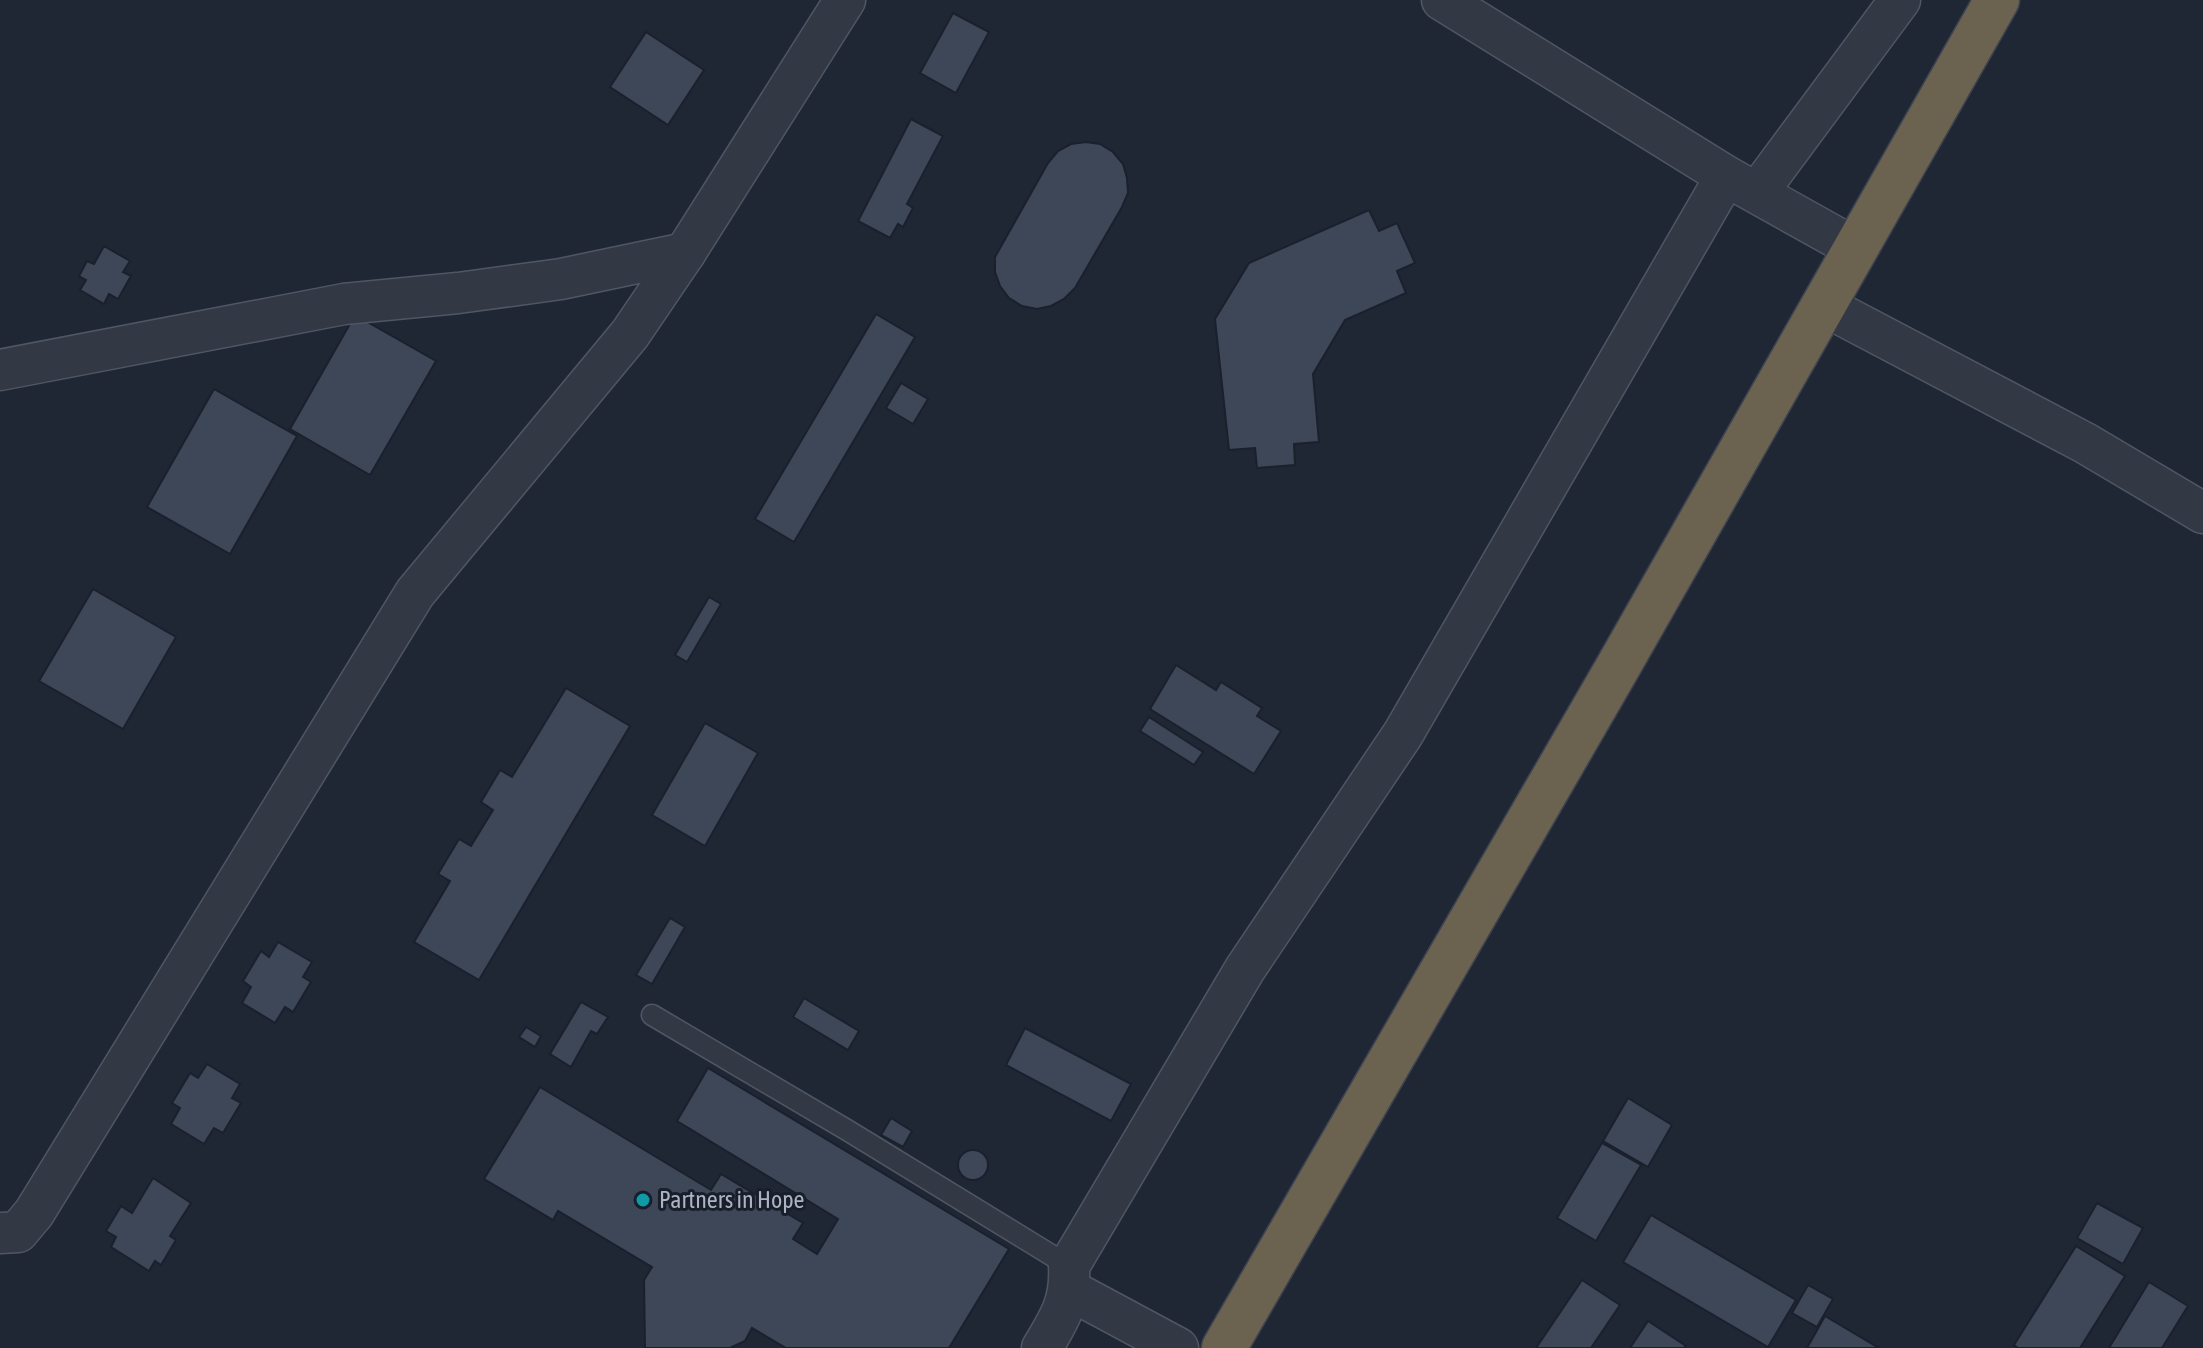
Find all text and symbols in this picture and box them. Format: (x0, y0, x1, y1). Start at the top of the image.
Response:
place label: Partners in Hope (659, 1186, 805, 1213)
marker: Partners in Hope (634, 1191, 652, 1209)

